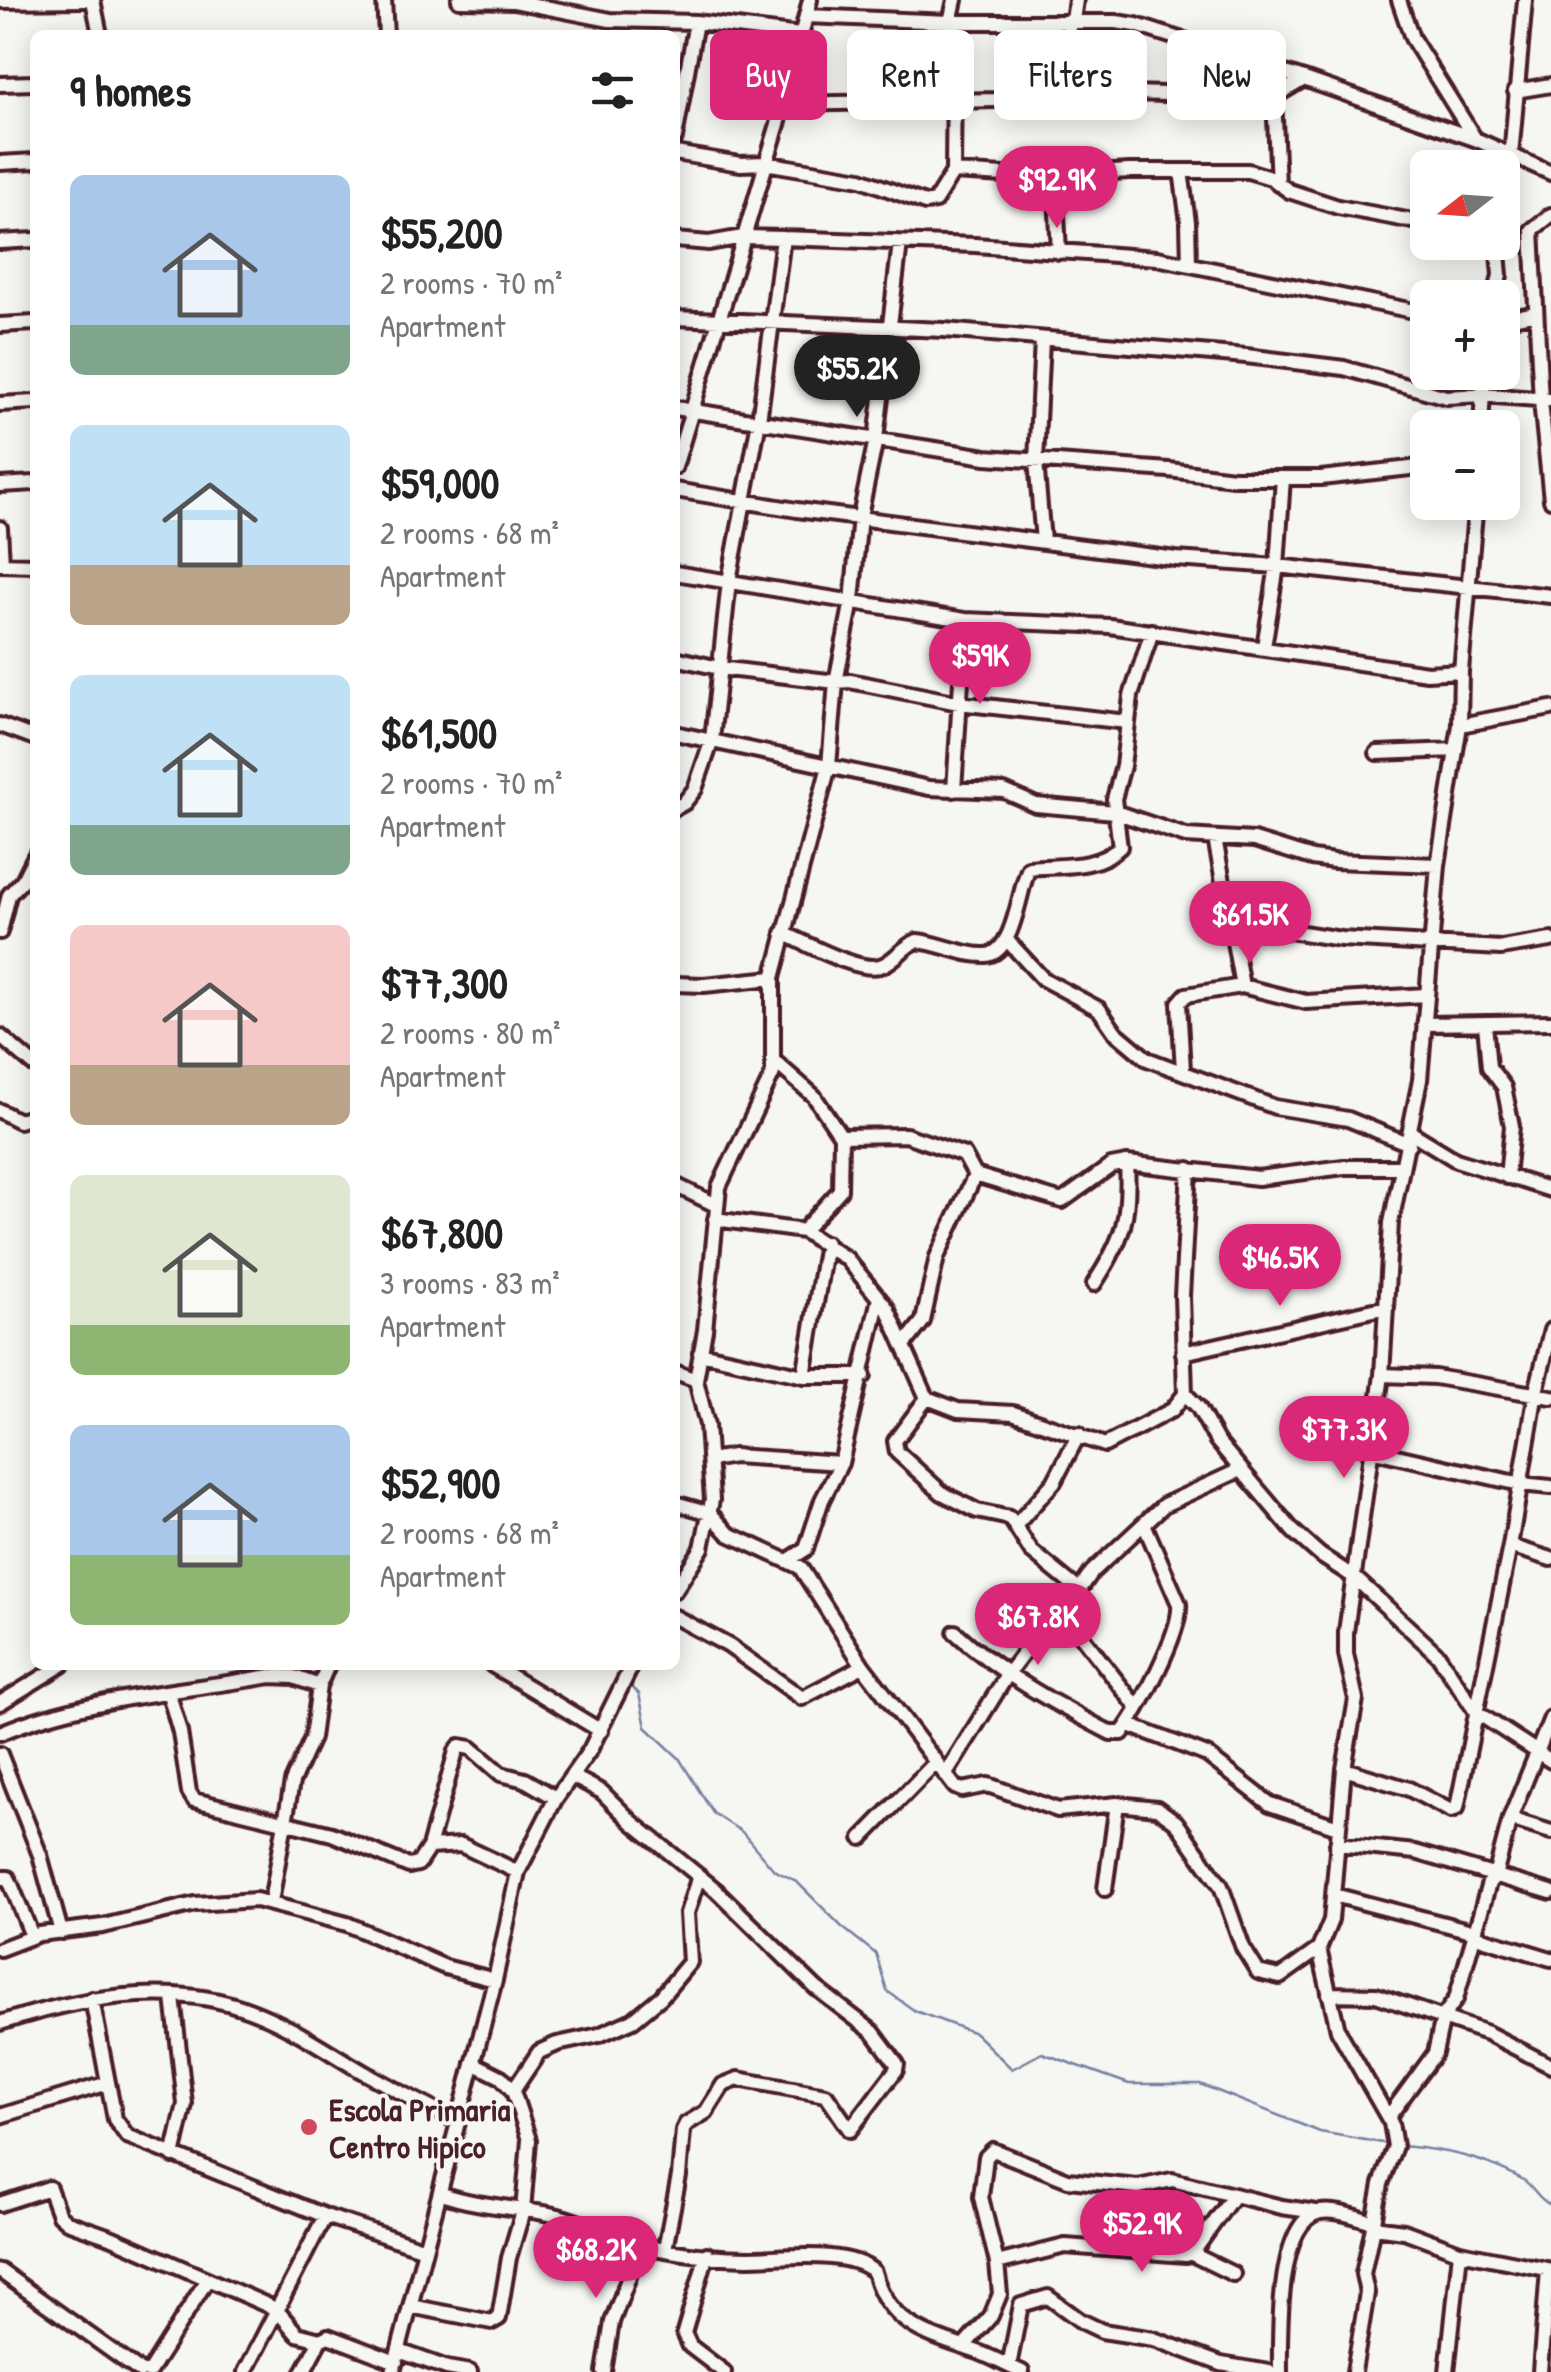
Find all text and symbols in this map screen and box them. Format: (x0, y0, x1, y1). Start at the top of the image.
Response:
chip: Buy (710, 30, 827, 120)
chip: Rent (847, 30, 974, 120)
chip: Filters (994, 30, 1147, 120)
chip: New (1167, 30, 1286, 120)
text: 9 homes (70, 62, 191, 119)
icon: filters (585, 63, 640, 118)
pin: $92.9K (976, 146, 1138, 231)
north arrow (1410, 150, 1520, 260)
map controls (1410, 150, 1520, 520)
text: $92.9K (1018, 157, 1096, 200)
text: $55,200 (380, 204, 503, 261)
icon: home (150, 215, 270, 335)
text: 2 rooms · 70 m² (380, 261, 562, 304)
button: + (1410, 280, 1520, 390)
text: Apartment (380, 304, 505, 347)
pin: $55.2K (776, 335, 938, 420)
text: $55.2K (816, 346, 898, 389)
button: − (1410, 410, 1520, 520)
text: $59,000 (380, 454, 499, 511)
icon: home (150, 465, 270, 585)
text: 2 rooms · 68 m² (380, 511, 559, 554)
text: Apartment (380, 554, 505, 597)
pin: $59K (921, 622, 1039, 707)
text: $59K (951, 633, 1009, 676)
text: $61,500 (380, 704, 497, 761)
icon: home (150, 715, 270, 835)
text: 2 rooms · 70 m² (380, 761, 562, 804)
text: Apartment (380, 804, 505, 847)
pin: $61.5K (1169, 881, 1331, 966)
text: $61.5K (1211, 892, 1289, 935)
text: $77,300 (380, 954, 508, 1011)
icon: home (150, 965, 270, 1085)
text: 2 rooms · 80 m² (380, 1011, 560, 1054)
text: Apartment (380, 1054, 505, 1097)
text: $67,800 (380, 1204, 503, 1261)
icon: home (150, 1215, 270, 1335)
pin: $46.5K (1199, 1224, 1361, 1309)
text: $46.5K (1241, 1235, 1319, 1278)
text: 3 rooms · 83 m² (380, 1261, 560, 1304)
text: Apartment (380, 1304, 505, 1347)
pin: $77.3K (1263, 1396, 1425, 1481)
text: $77.3K (1301, 1407, 1387, 1450)
text: $52,900 (380, 1454, 500, 1511)
icon: home (150, 1465, 270, 1585)
text: 2 rooms · 68 m² (380, 1511, 559, 1554)
text: Apartment (380, 1554, 505, 1597)
pin: $67.8K (957, 1583, 1119, 1668)
text: $67.8K (997, 1594, 1079, 1637)
place label: Escola Primaria Centro Hipico (329, 2088, 511, 2169)
marker: Escola Primaria Centro Hipico (298, 2116, 320, 2138)
pin: $52.9K (1061, 2190, 1223, 2275)
text: $52.9K (1102, 2201, 1182, 2244)
pin: $68.2K (515, 2216, 677, 2301)
text: $68.2K (555, 2227, 637, 2270)

